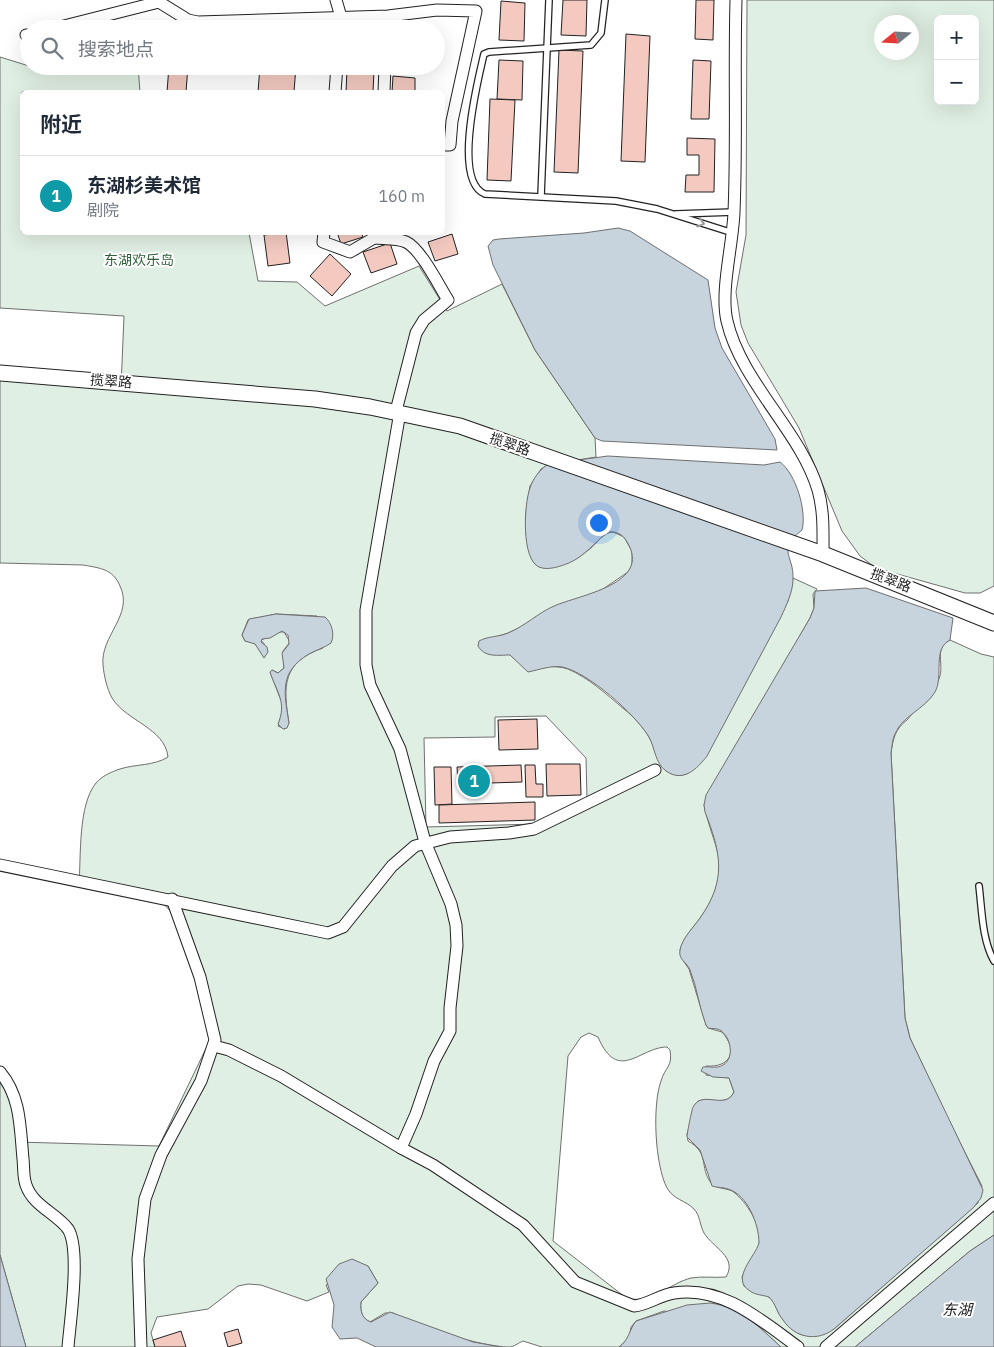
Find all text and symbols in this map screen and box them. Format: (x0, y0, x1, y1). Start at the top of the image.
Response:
north arrow (874, 15, 919, 60)
map controls (934, 15, 979, 105)
button: + (934, 15, 979, 60)
search box (20, 20, 445, 75)
icon: search (38, 34, 66, 62)
text: 搜索地点 (78, 37, 154, 61)
button: − (934, 60, 979, 105)
text: 附近 (40, 110, 82, 138)
text: 东湖杉美术馆 (87, 173, 201, 197)
text: 1 (51, 186, 61, 206)
text: 160 m (378, 186, 425, 206)
text: 剧院 (87, 200, 119, 220)
one-way arrow (696, 218, 704, 228)
park label: 东湖欢乐岛 (104, 251, 174, 269)
street label: 揽翠路 (89, 371, 133, 391)
street label: 揽翠路 (487, 429, 533, 459)
your location (586, 510, 612, 536)
street label: 揽翠路 (868, 564, 914, 596)
pin: 1 (458, 762, 490, 800)
water label: 东湖 (942, 1300, 974, 1319)

